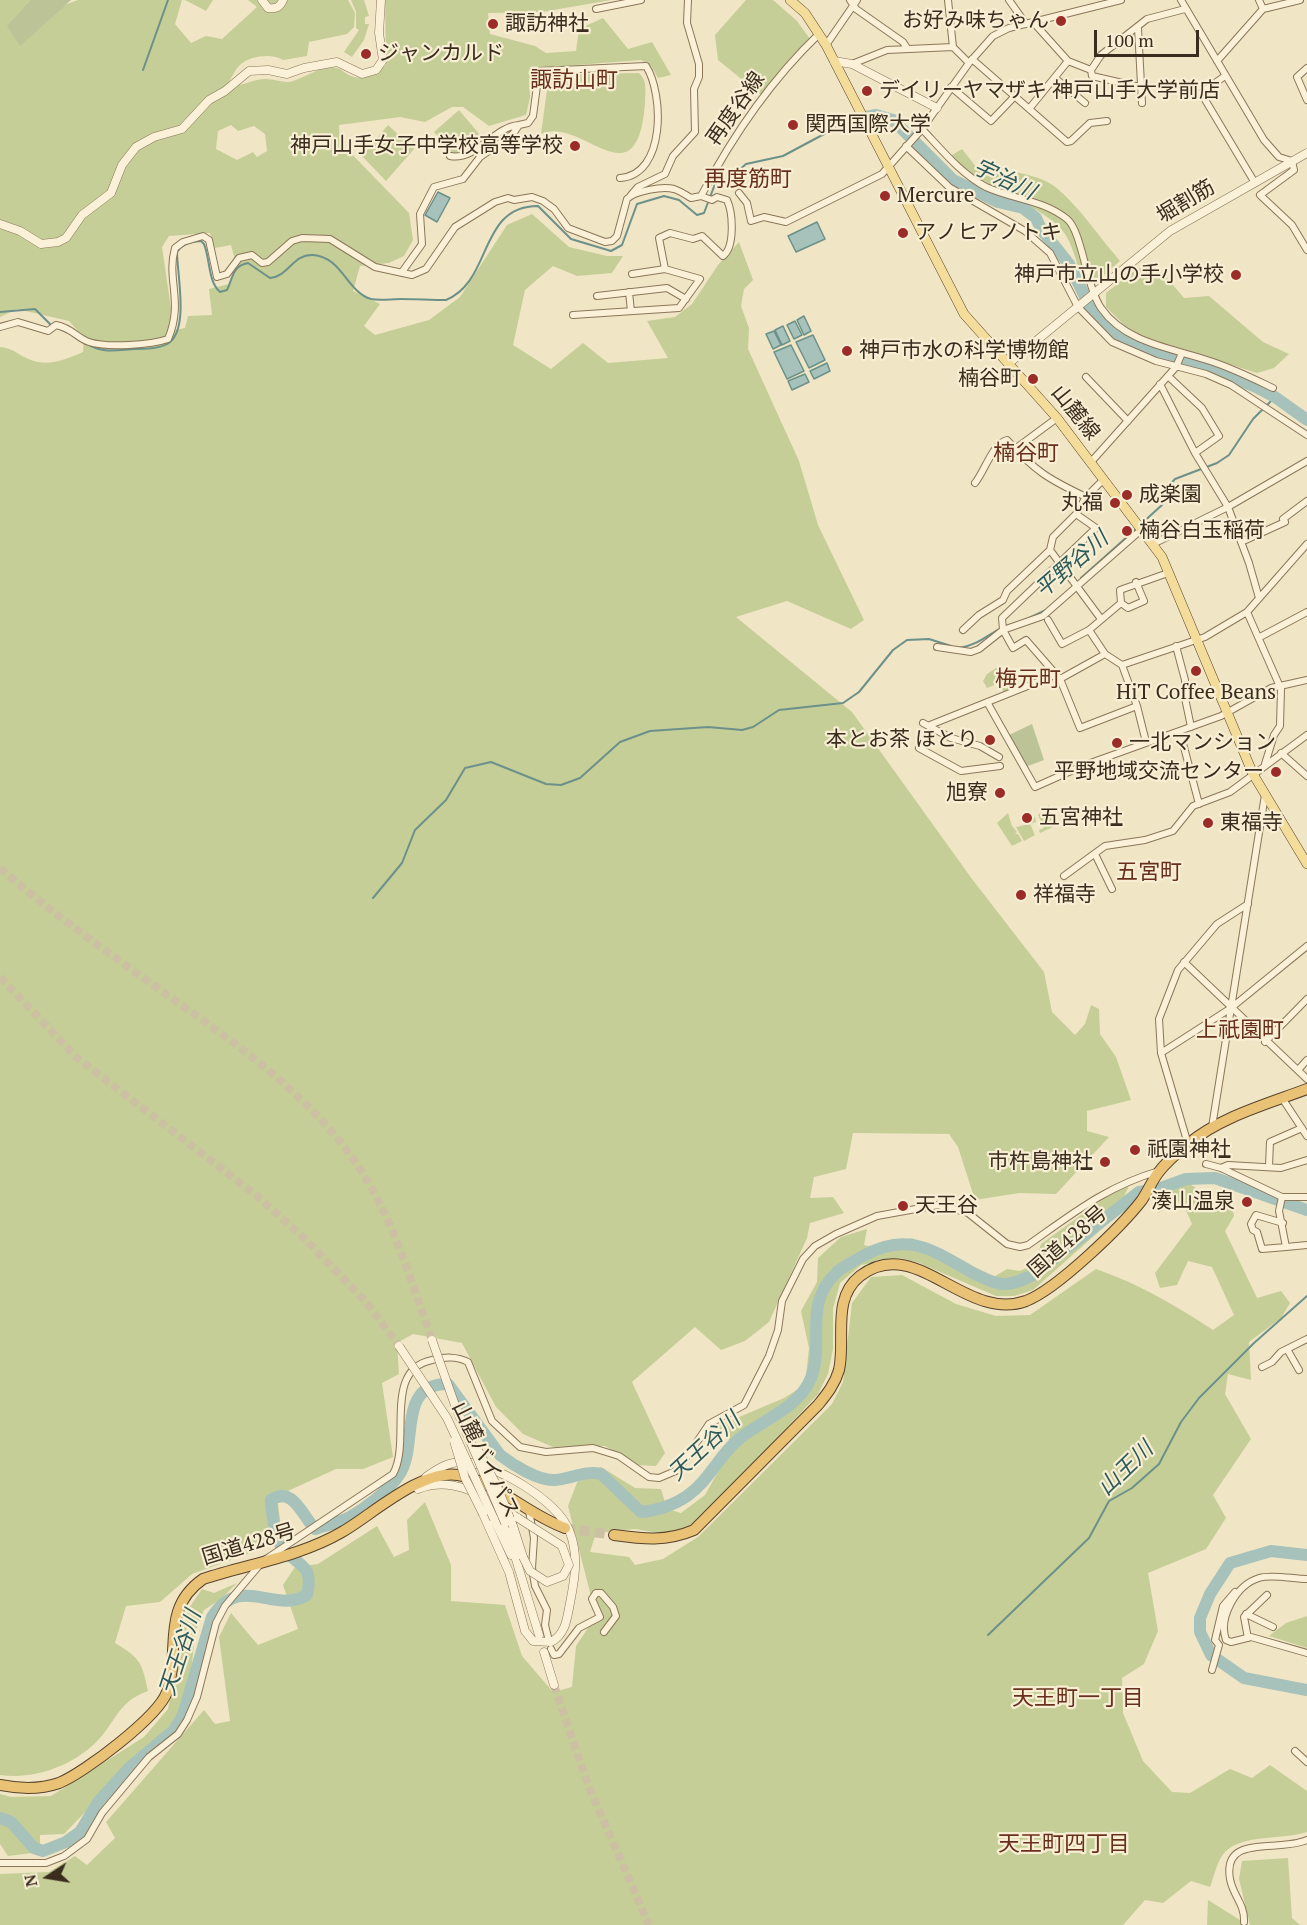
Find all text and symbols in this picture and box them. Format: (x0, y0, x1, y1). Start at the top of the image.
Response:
place label: お好み味ちゃん (902, 8, 1049, 34)
place label: 諏訪神社 (505, 11, 589, 37)
marker: お好み味ちゃん (1054, 14, 1068, 28)
marker: 諏訪神社 (486, 17, 500, 31)
scale bar (1097, 18, 1202, 56)
text: 100 m (1105, 28, 1154, 52)
place label: ジャンカルド (378, 41, 504, 67)
marker: ジャンカルド (359, 47, 373, 61)
street label: 再度谷線 (702, 67, 770, 151)
district label: 諏訪山町 (530, 68, 618, 94)
place label: デイリーヤマザキ 神戸山手大学前店 (879, 78, 1220, 104)
marker: デイリーヤマザキ 神戸山手大学前店 (860, 84, 874, 98)
place label: 関西国際大学 (805, 112, 931, 138)
marker: 関西国際大学 (786, 118, 800, 132)
place label: 神戸山手女子中学校高等学校 (290, 133, 563, 159)
marker: 神戸山手女子中学校高等学校 (568, 139, 582, 153)
water label: 宇治川 (969, 154, 1039, 206)
district label: 再度筋町 (704, 167, 792, 193)
street label: 堀割筋 (1153, 175, 1219, 229)
place label: Mercure (897, 183, 974, 209)
marker: Mercure (878, 189, 892, 203)
place label: アノヒアノトキ (915, 220, 1062, 246)
marker: アノヒアノトキ (896, 226, 910, 240)
place label: 神戸市立山の手小学校 (1014, 262, 1224, 288)
marker: 神戸市立山の手小学校 (1229, 268, 1243, 282)
place label: 神戸市水の科学博物館 (859, 338, 1069, 364)
marker: 神戸市水の科学博物館 (840, 344, 854, 358)
place label: 楠谷町 (958, 366, 1021, 392)
marker: 楠谷町 (1026, 372, 1040, 386)
street label: 山麓線 (1045, 381, 1105, 445)
district label: 楠谷町 (993, 441, 1059, 467)
place label: 成楽園 (1139, 482, 1202, 508)
marker: 成楽園 (1120, 488, 1134, 502)
place label: 丸福 (1061, 490, 1103, 516)
marker: 丸福 (1108, 496, 1122, 510)
place label: 楠谷白玉稲荷 (1139, 518, 1265, 544)
marker: 楠谷白玉稲荷 (1120, 524, 1134, 538)
water label: 平野谷川 (1030, 526, 1114, 604)
marker: HiT Coffee Beans (1189, 664, 1203, 678)
district label: 梅元町 (995, 667, 1061, 693)
place label: HiT Coffee Beans (1116, 680, 1276, 706)
place label: 本とお茶 ほとり (826, 727, 978, 753)
place label: 一北マンション (1129, 730, 1276, 756)
marker: 本とお茶 ほとり (983, 733, 997, 747)
marker: 一北マンション (1110, 736, 1124, 750)
place label: 平野地域交流センター (1054, 759, 1264, 785)
marker: 平野地域交流センター (1269, 765, 1283, 779)
place label: 旭寮 (946, 780, 988, 806)
marker: 旭寮 (993, 786, 1007, 800)
place label: 五宮神社 (1039, 805, 1123, 831)
place label: 東福寺 (1220, 810, 1283, 836)
marker: 五宮神社 (1020, 811, 1034, 825)
marker: 東福寺 (1201, 816, 1215, 830)
district label: 五宮町 (1116, 860, 1182, 886)
place label: 祥福寺 (1033, 882, 1096, 908)
marker: 祥福寺 (1014, 888, 1028, 902)
district label: 上祇園町 (1196, 1018, 1284, 1044)
place label: 祇園神社 (1147, 1137, 1231, 1163)
marker: 祇園神社 (1128, 1143, 1142, 1157)
place label: 市杵島神社 (988, 1149, 1093, 1175)
marker: 市杵島神社 (1098, 1155, 1112, 1169)
place label: 湊山温泉 (1151, 1189, 1235, 1215)
place label: 天王谷 (915, 1193, 978, 1219)
marker: 湊山温泉 (1240, 1195, 1254, 1209)
marker: 天王谷 (896, 1199, 910, 1213)
street label: 国道428号 (1023, 1201, 1113, 1283)
street label: 山麓バイパス (446, 1398, 524, 1522)
water label: 天王谷川 (664, 1407, 746, 1487)
water label: 山王川 (1093, 1437, 1159, 1501)
street label: 国道428号 (199, 1519, 299, 1571)
water label: 天王谷川 (155, 1607, 207, 1699)
district label: 天王町一丁目 (1012, 1686, 1144, 1712)
district label: 天王町四丁目 (998, 1832, 1130, 1858)
north arrow (18, 1847, 78, 1907)
text: N (18, 1873, 42, 1889)

